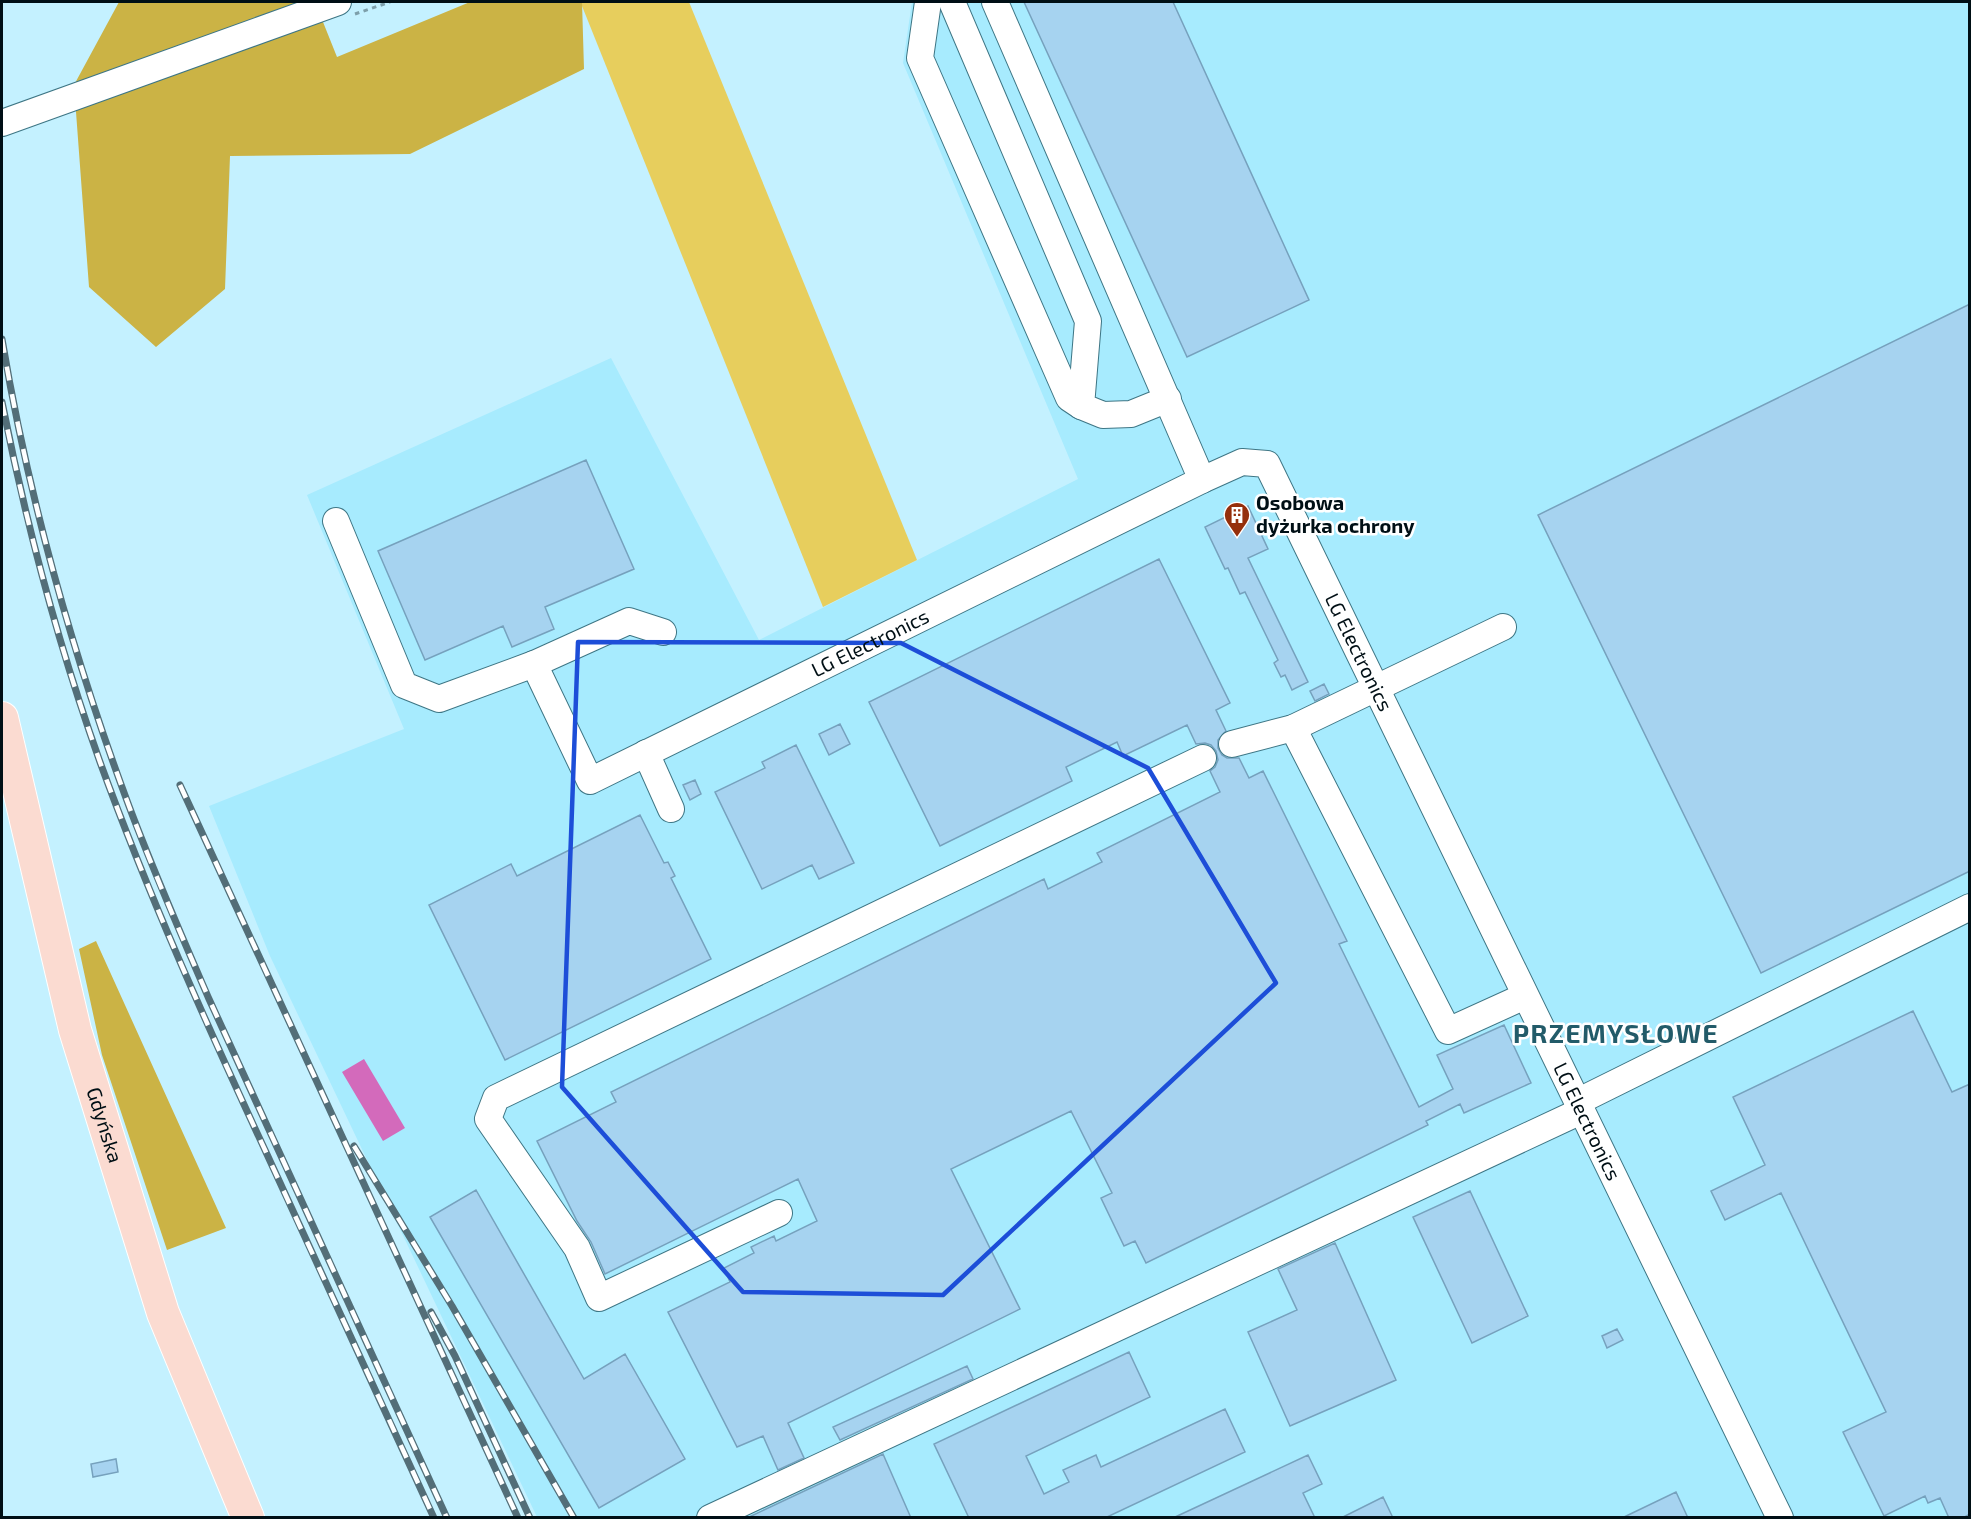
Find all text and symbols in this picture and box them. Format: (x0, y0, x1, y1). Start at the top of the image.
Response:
place label: Osobowa dyżurka ochrony (1256, 490, 1415, 538)
building icon: Osobowa dyżurka ochrony (1222, 500, 1252, 538)
street label: LG Electronics (1321, 589, 1398, 715)
street label: LG Electronics (807, 603, 933, 681)
district label: PRZEMYSŁOWE (1513, 1017, 1719, 1048)
street label: LG Electronics (1549, 1058, 1627, 1184)
street label: Gdyńska (83, 1084, 129, 1165)

